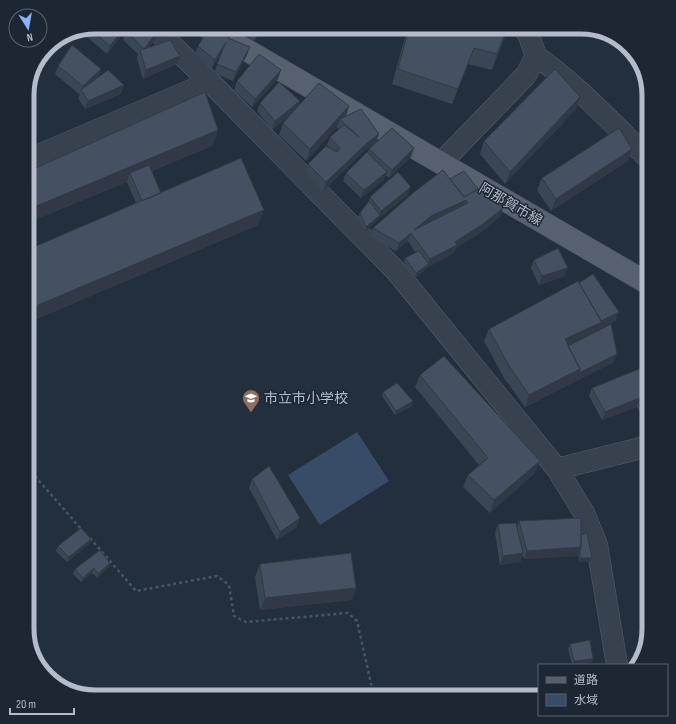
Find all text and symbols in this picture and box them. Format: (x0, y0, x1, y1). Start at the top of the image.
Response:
north arrow (8, 8, 48, 48)
text: N (26, 30, 34, 44)
street label: 阿那賀市線 (476, 180, 545, 229)
school or university icon: 市立市小学校 (241, 388, 261, 413)
place label: 市立市小学校 (264, 390, 348, 407)
legend (538, 664, 668, 716)
text: 道路 (574, 673, 598, 688)
scale bar (10, 690, 74, 716)
text: 水域 (574, 693, 598, 708)
text: 20 m (16, 697, 36, 712)

